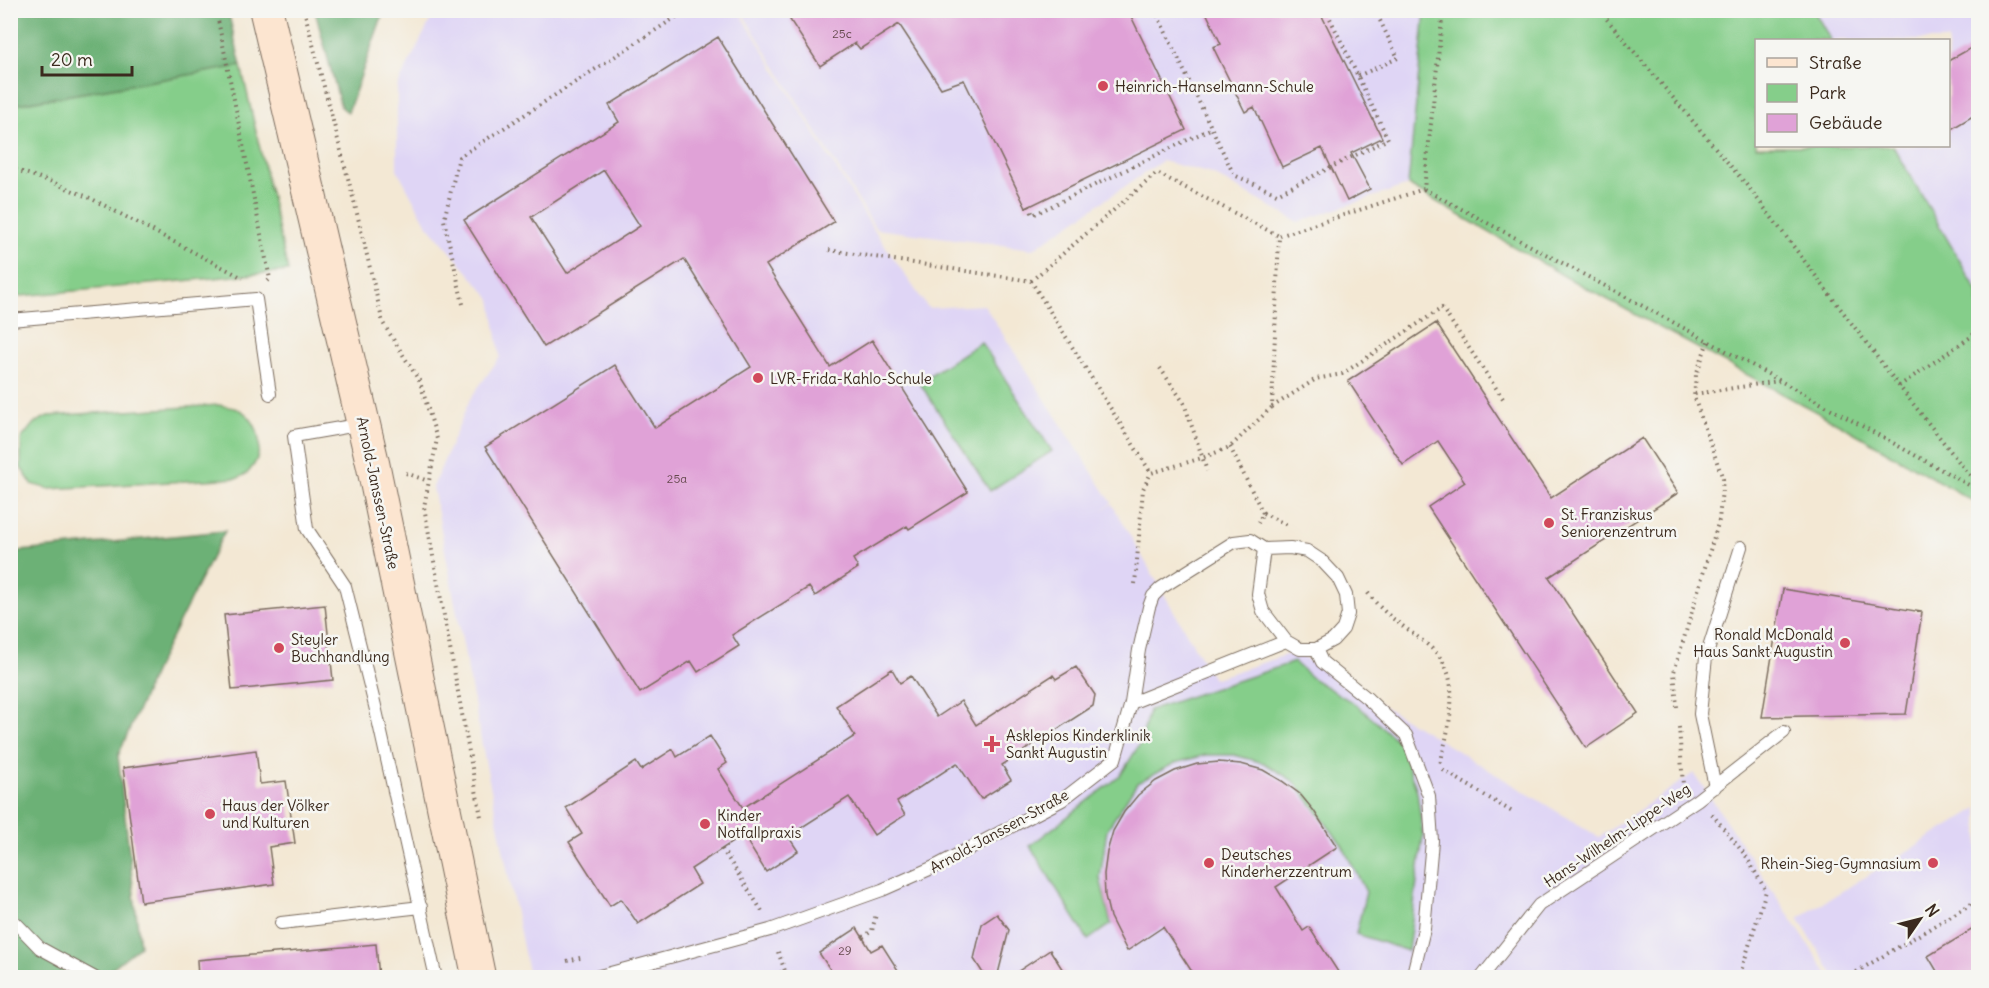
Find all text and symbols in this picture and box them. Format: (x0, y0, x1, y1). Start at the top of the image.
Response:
house number: 25c (832, 26, 852, 41)
scale bar (42, 39, 132, 77)
legend (1755, 39, 1950, 147)
text: 20 m (51, 48, 93, 71)
text: Straße (1809, 51, 1862, 74)
place label: Heinrich-Hanselmann-Schule (1115, 77, 1314, 96)
marker: Heinrich-Hanselmann-Schule (1096, 79, 1110, 93)
text: Park (1809, 81, 1846, 104)
text: Gebäude (1809, 111, 1882, 134)
place label: LVR-Frida-Kahlo-Schule (770, 369, 932, 388)
marker: LVR-Frida-Kahlo-Schule (751, 371, 765, 385)
street label: Arnold-Janssen-Straße (353, 415, 403, 571)
house number: 25a (667, 471, 687, 486)
place label: St. Franziskus Seniorenzentrum (1561, 505, 1677, 541)
marker: St. Franziskus Seniorenzentrum (1542, 516, 1556, 530)
place label: Ronald McDonald Haus Sankt Augustin (1693, 625, 1833, 661)
place label: Steyler Buchhandlung (291, 630, 390, 666)
marker: Ronald McDonald Haus Sankt Augustin (1838, 636, 1852, 650)
marker: Steyler Buchhandlung (272, 641, 286, 655)
place label: Asklepios Kinderklinik Sankt Augustin (1006, 726, 1151, 762)
marker: Asklepios Kinderklinik Sankt Augustin (983, 735, 1001, 753)
street label: Hans-Wilhelm-Lippe-Weg (1540, 779, 1694, 891)
street label: Arnold-Janssen-Straße (926, 785, 1072, 877)
place label: Haus der Völker und Kulturen (222, 796, 329, 832)
place label: Kinder Notfallpraxis (717, 806, 801, 842)
marker: Haus der Völker und Kulturen (203, 807, 217, 821)
marker: Kinder Notfallpraxis (698, 817, 712, 831)
place label: Deutsches Kinderherzzentrum (1221, 845, 1352, 881)
place label: Rhein-Sieg-Gymnasium (1760, 854, 1921, 873)
marker: Deutsches Kinderherzzentrum (1202, 856, 1216, 870)
marker: Rhein-Sieg-Gymnasium (1926, 856, 1940, 870)
north arrow (1890, 889, 1950, 949)
text: N (1921, 900, 1944, 921)
house number: 29 (838, 943, 852, 958)

